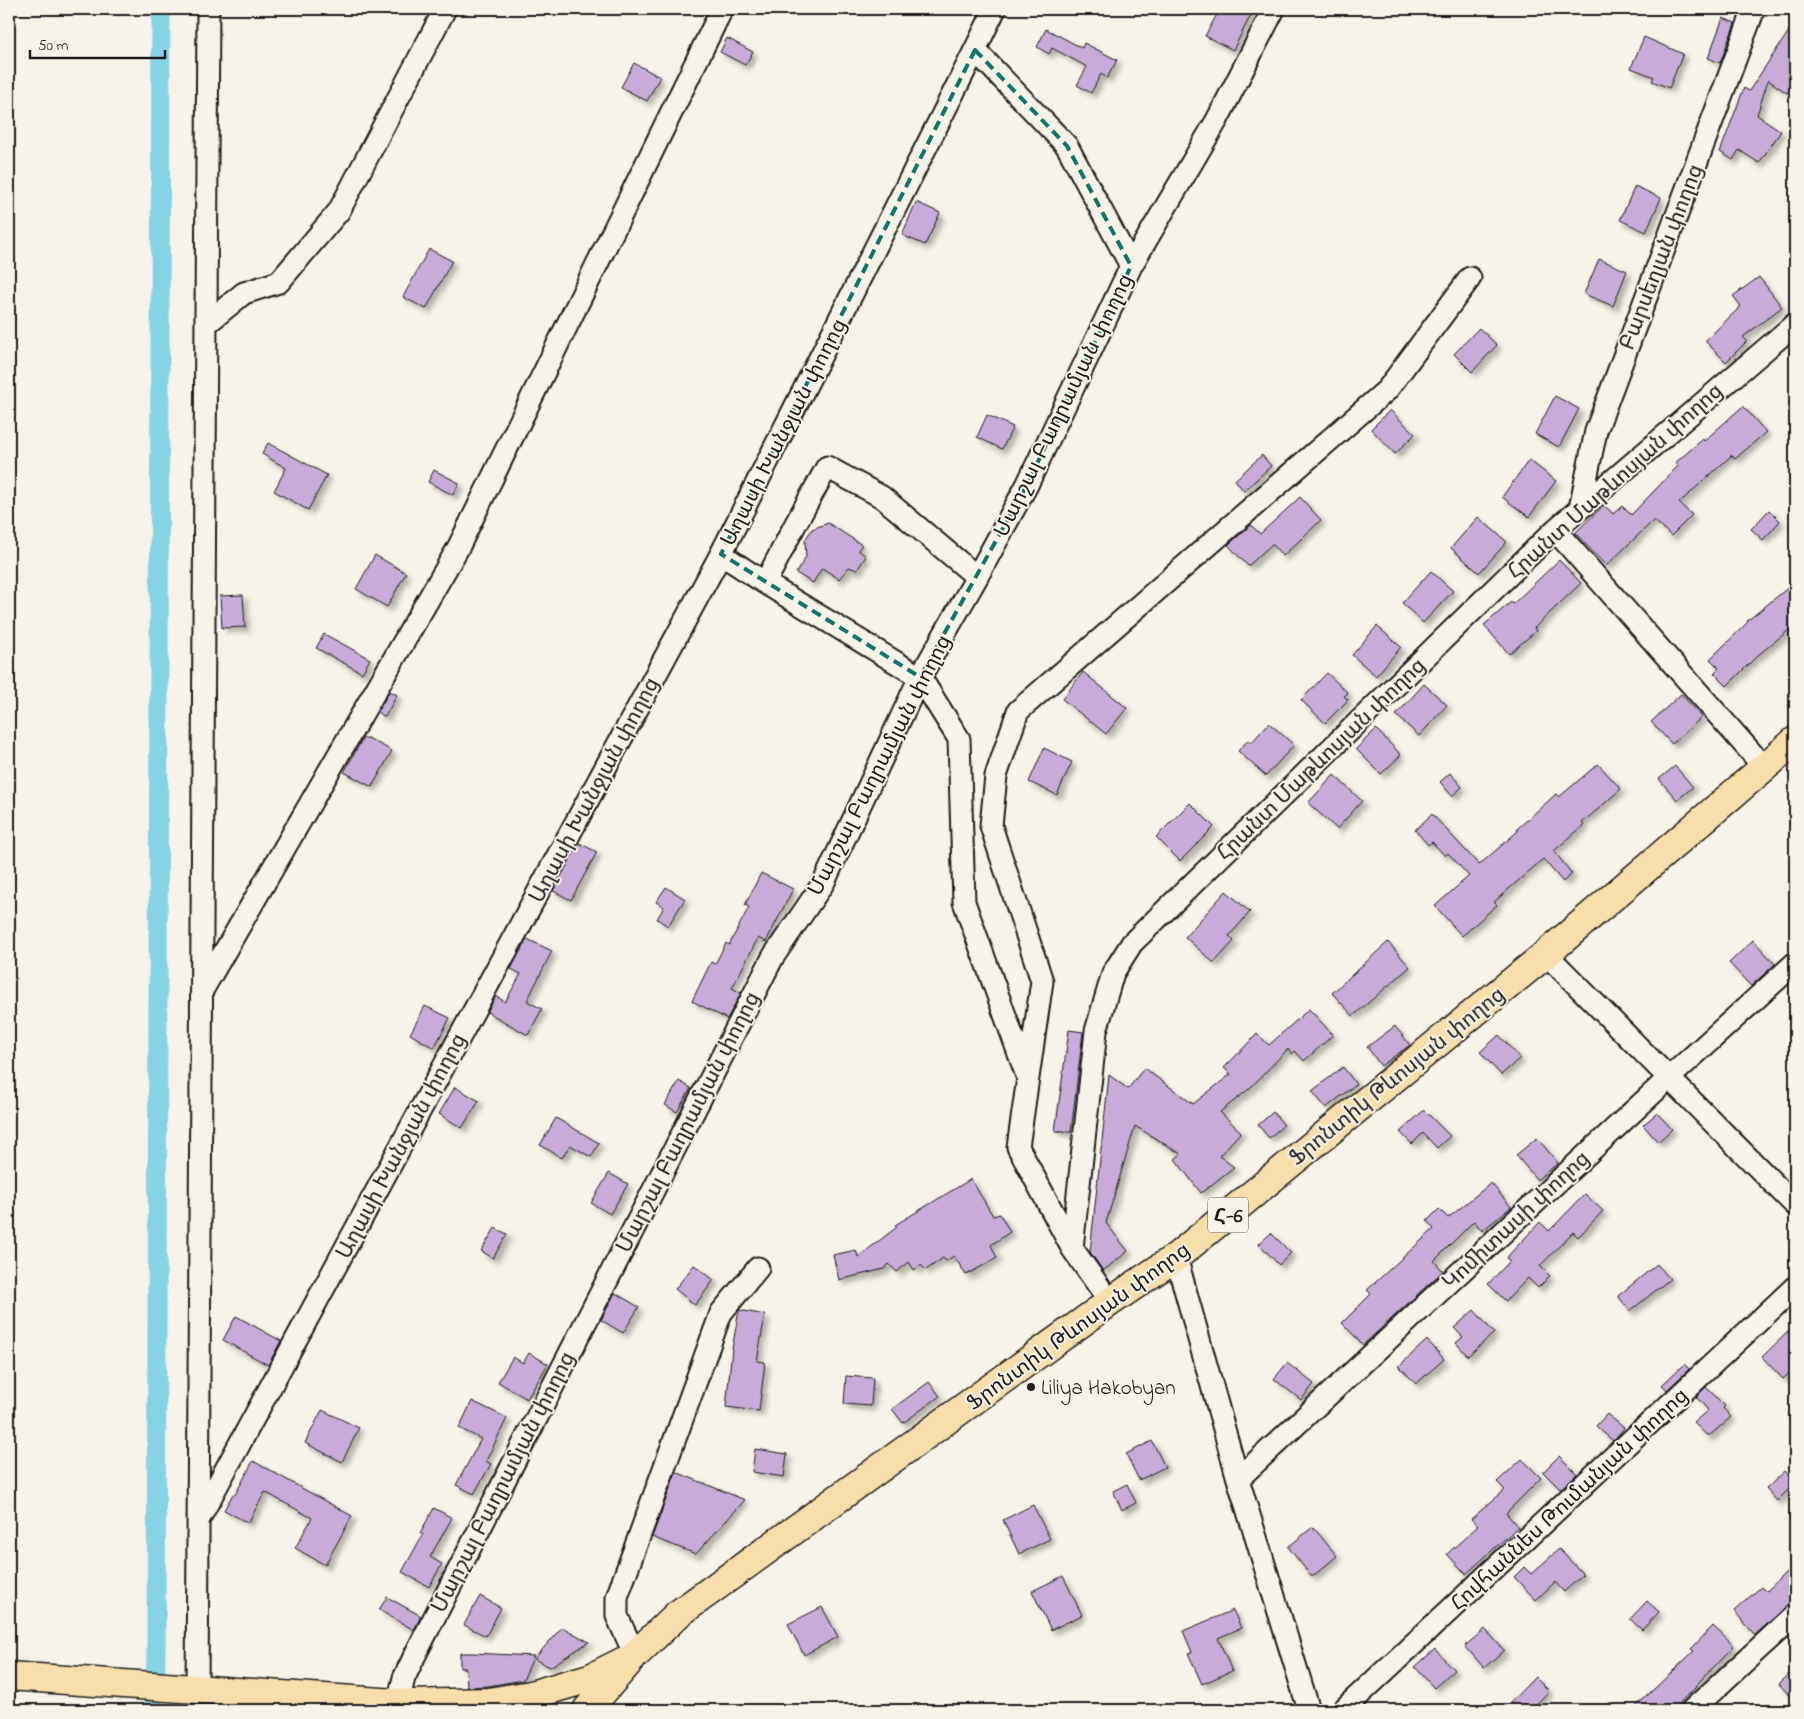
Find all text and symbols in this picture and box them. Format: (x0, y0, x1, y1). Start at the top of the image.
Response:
scale bar (30, 28, 165, 60)
text: 50 m (38, 35, 69, 57)
street label: Բարսեղյան փողոց (1614, 161, 1712, 355)
street label: Մարշալ Բաղրամյան փողոց (988, 269, 1142, 543)
street label: Աղասի Խանջյան փողոց (714, 314, 855, 552)
street label: Հրանտ Մաթևոսյան փողոց (1502, 378, 1731, 587)
street label: Մարշալ Բաղրամյան փողոց (802, 630, 960, 902)
street label: Հրանտ Մաթևոսյան փողոց (1211, 652, 1434, 869)
street label: Աղասի Խանջյան փողոց (523, 673, 668, 909)
street label: Ֆրոնտիկ Թևոսյան փողոց (1284, 981, 1512, 1174)
street label: Մարշալ Բաղրամյան փողոց (611, 987, 769, 1259)
street label: Աղասի Խանջյան փողոց (330, 1029, 475, 1265)
street label: Կոմիտասի փողոց (1437, 1145, 1598, 1298)
road number: Հ-6 (1208, 1198, 1248, 1232)
street label: Ֆրոնտիկ Թևոսյան փողոց (961, 1236, 1197, 1419)
street label: Մարշալ Բաղրամյան փողոց (426, 1347, 584, 1619)
place label: Liliya Hakobyan (1041, 1374, 1176, 1406)
marker: Liliya Hakobyan (1025, 1381, 1037, 1393)
street label: Հովհաննես Թումանյան փողոց (1445, 1382, 1696, 1619)

